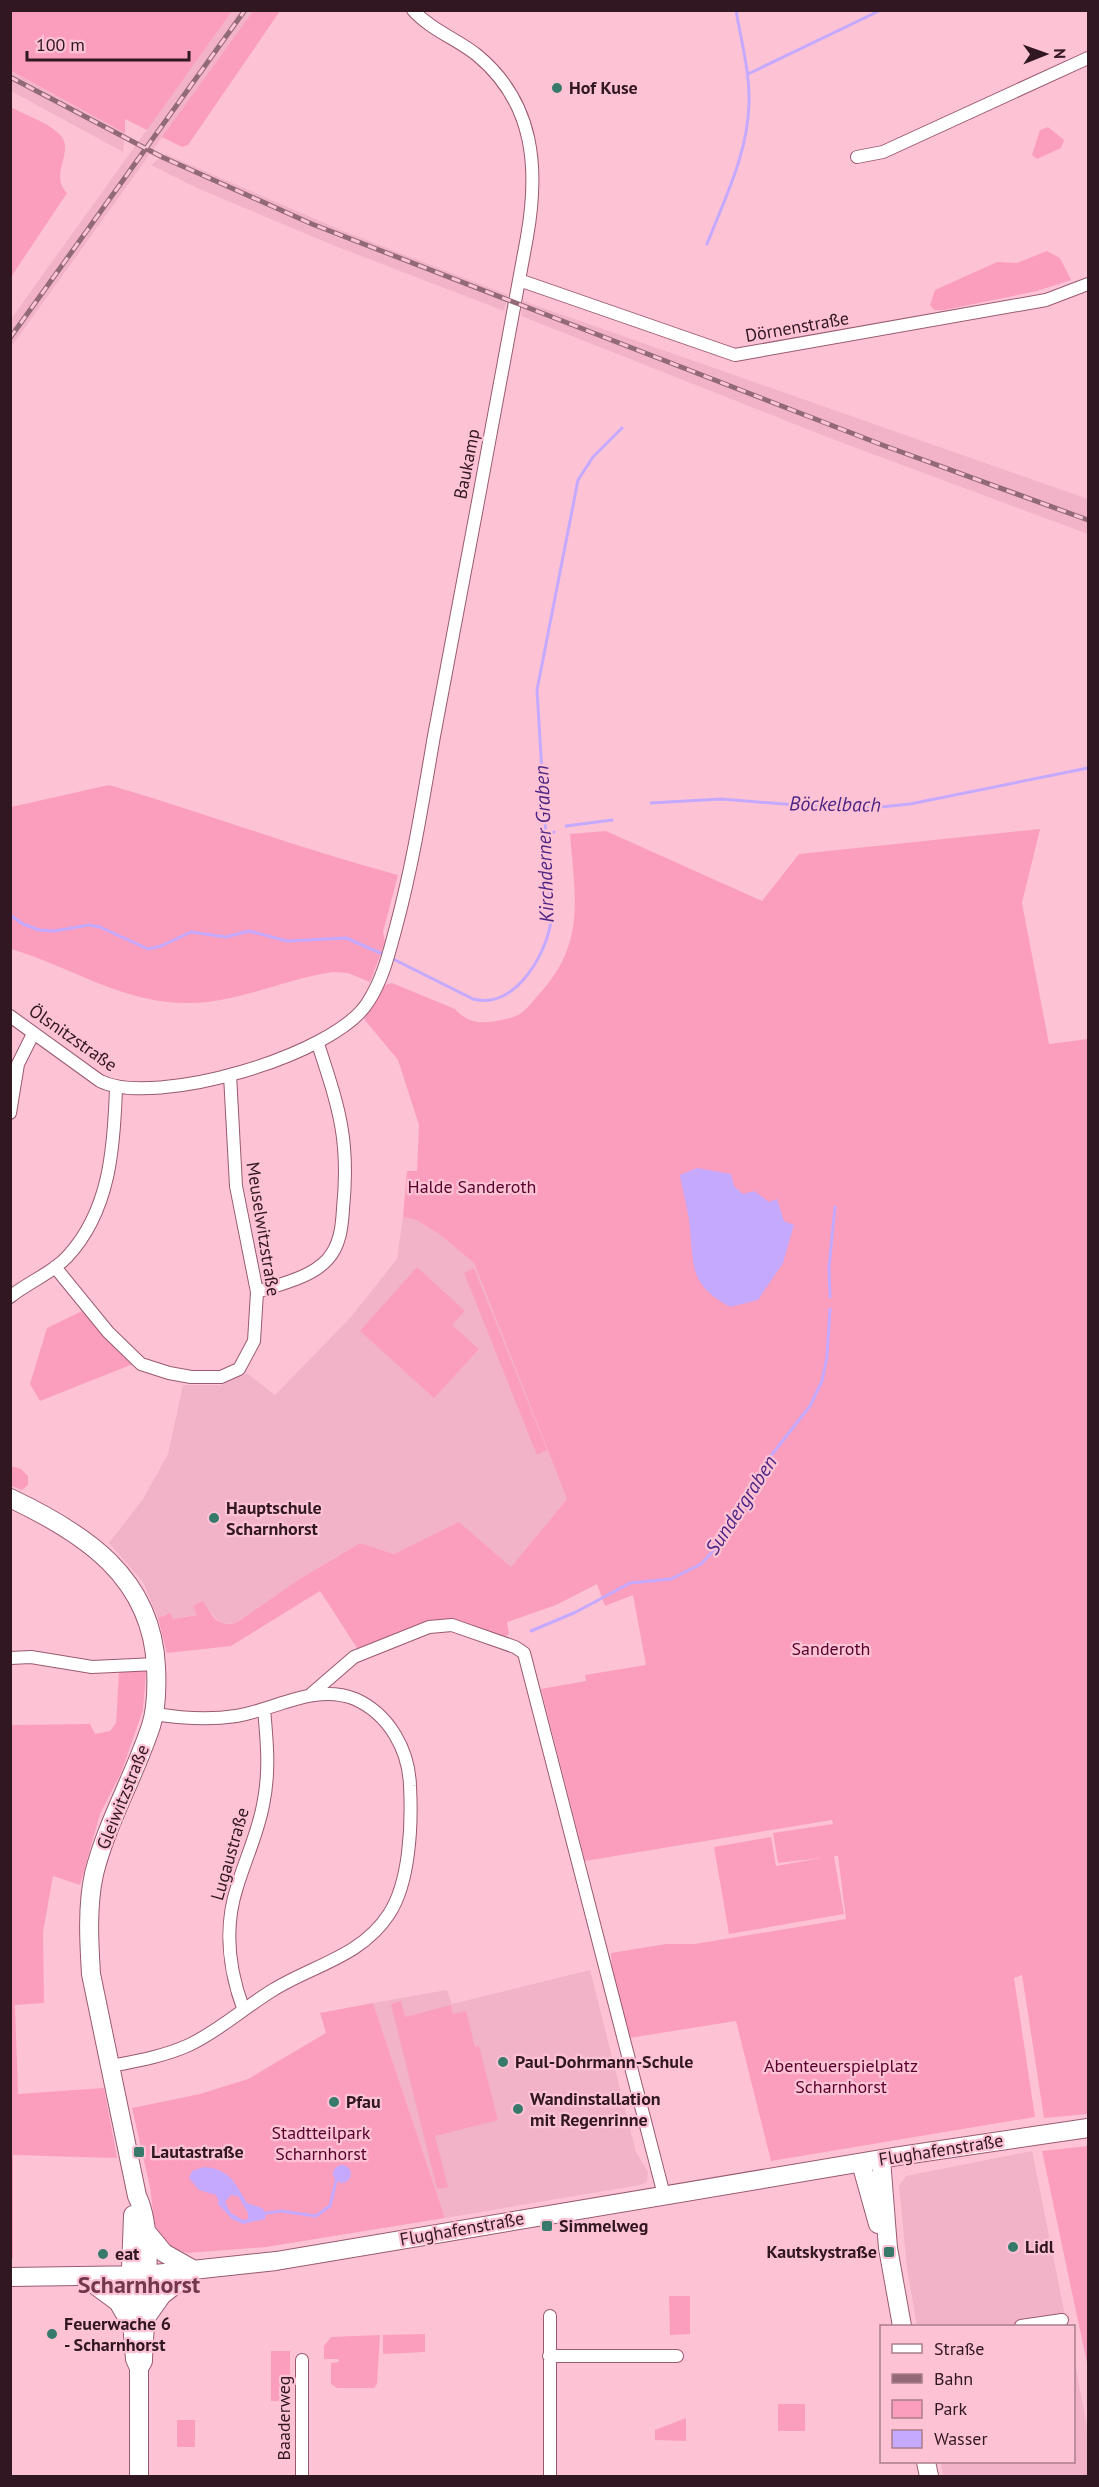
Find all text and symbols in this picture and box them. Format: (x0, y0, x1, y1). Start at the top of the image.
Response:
scale bar (27, 24, 189, 62)
north arrow (1015, 24, 1075, 84)
text: 100 m (36, 33, 85, 56)
text: N (1050, 48, 1070, 59)
place label: Hof Kuse (569, 76, 638, 99)
marker: Hof Kuse (550, 81, 564, 95)
street label: Dörnenstraße (743, 306, 851, 347)
street label: Baukamp (448, 427, 485, 501)
water label: Kirchderner Graben (528, 765, 560, 923)
water label: Böckelbach (789, 790, 881, 818)
street label: Ölsnitzstraße (25, 999, 122, 1076)
street label: Meuselwitzstraße (242, 1160, 285, 1298)
park label: Halde Sanderoth (408, 1175, 536, 1198)
water label: Sundergraben (699, 1450, 783, 1560)
place label: Hauptschule Scharnhorst (226, 1496, 322, 1540)
marker: Hauptschule Scharnhorst (207, 1511, 221, 1525)
park label: Sanderoth (792, 1637, 870, 1660)
street label: Gleiwitzstraße (91, 1741, 154, 1853)
street label: Lugaustraße (205, 1805, 254, 1903)
place label: Paul-Dohrmann-Schule (515, 2050, 693, 2073)
park label: Abenteuerspielplatz Scharnhorst (764, 2054, 918, 2098)
marker: Paul-Dohrmann-Schule (496, 2055, 510, 2069)
place label: Wandinstallation mit Regenrinne (530, 2087, 661, 2131)
place label: Pfau (346, 2090, 381, 2113)
marker: Pfau (327, 2095, 341, 2109)
marker: Wandinstallation mit Regenrinne (511, 2102, 525, 2116)
park label: Stadtteilpark Scharnhorst (272, 2121, 371, 2165)
street label: Flughafenstraße (877, 2128, 1005, 2171)
place label: Lautastraße (151, 2140, 244, 2163)
marker: Lautastraße (132, 2145, 146, 2159)
street label: Flughafenstraße (398, 2206, 526, 2251)
place label: Simmelweg (559, 2214, 648, 2237)
marker: Simmelweg (540, 2219, 554, 2233)
place label: Lidl (1025, 2235, 1055, 2258)
place label: Kautskystraße (766, 2240, 877, 2263)
marker: Lidl (1006, 2240, 1020, 2254)
place label: eat (115, 2242, 140, 2265)
marker: Kautskystraße (882, 2245, 896, 2259)
marker: eat (96, 2247, 110, 2261)
district label: Scharnhorst (78, 2269, 201, 2300)
place label: Feuerwache 6 - Scharnhorst (64, 2312, 171, 2356)
legend (880, 2325, 1075, 2463)
marker: Feuerwache 6 - Scharnhorst (45, 2327, 59, 2341)
text: Straße (934, 2337, 985, 2360)
text: Bahn (934, 2367, 973, 2390)
street label: Baaderweg (272, 2376, 295, 2460)
text: Park (934, 2397, 967, 2420)
text: Wasser (934, 2427, 988, 2450)

